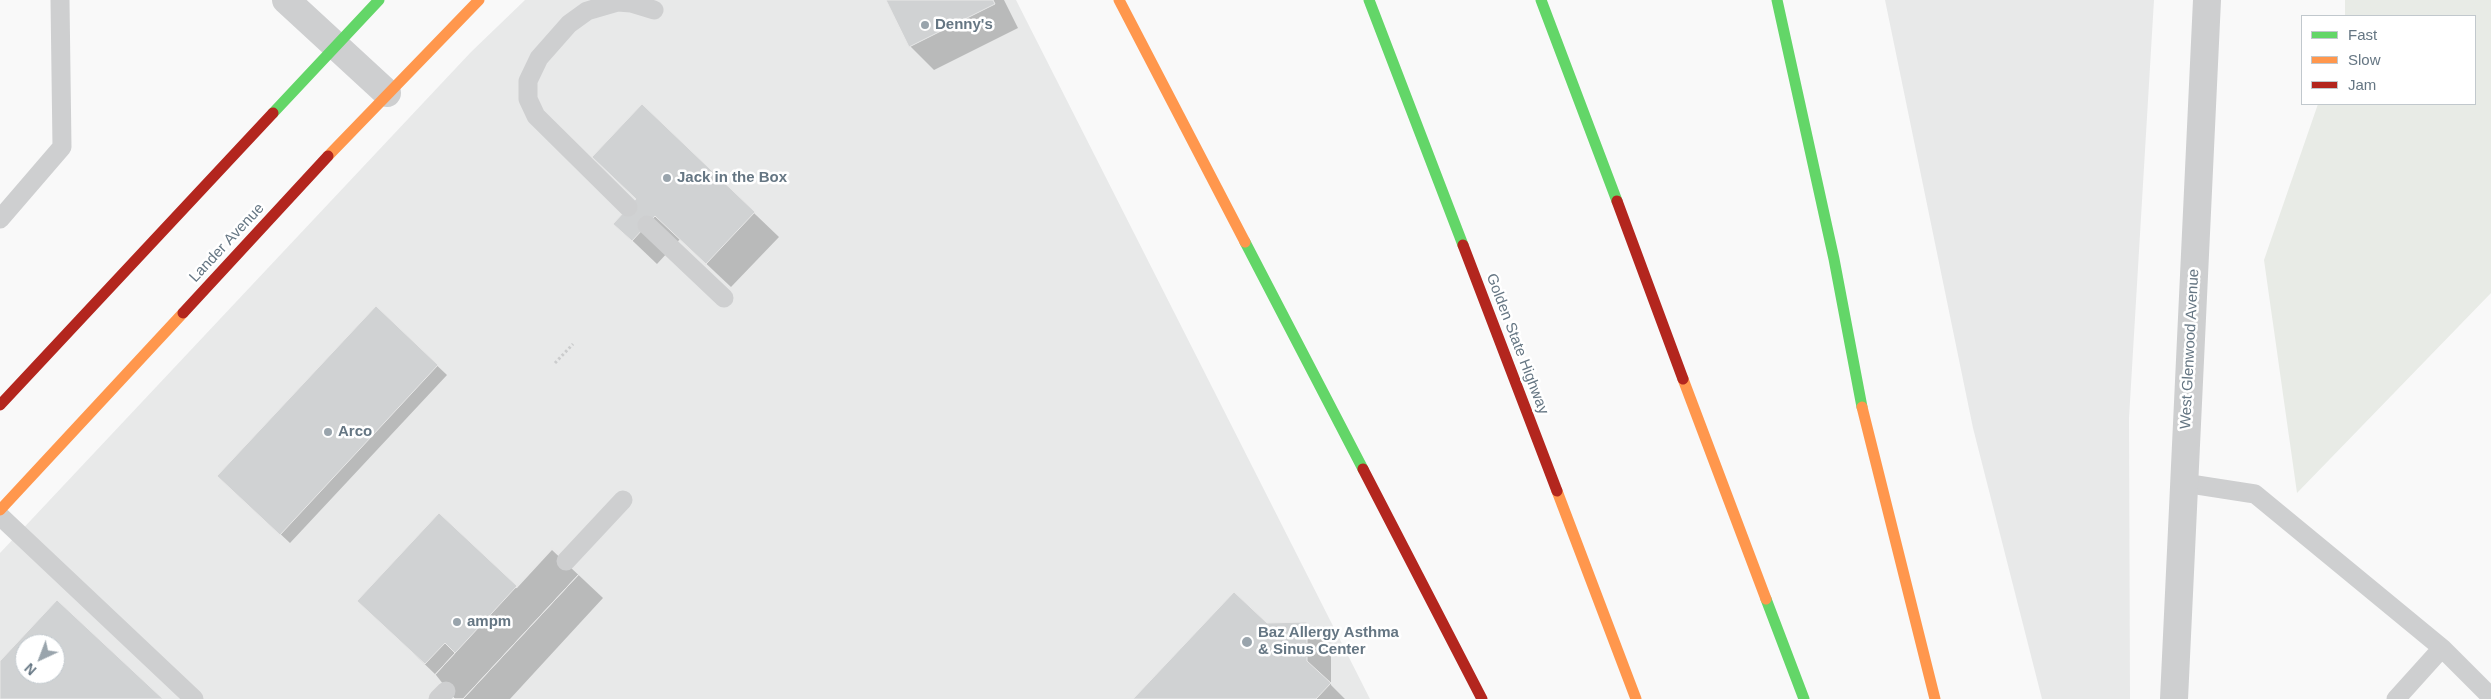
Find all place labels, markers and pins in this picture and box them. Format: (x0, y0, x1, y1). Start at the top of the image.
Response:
place label: Denny's (935, 16, 993, 34)
marker: Denny's (919, 19, 931, 31)
place label: Jack in the Box (677, 169, 787, 187)
marker: Jack in the Box (661, 172, 673, 184)
place label: Arco (338, 423, 372, 441)
marker: Arco (322, 426, 334, 438)
place label: ampm (467, 613, 511, 631)
marker: ampm (451, 616, 463, 628)
place label: Baz Allergy Asthma & Sinus Center (1258, 624, 1399, 659)
marker: Baz Allergy Asthma & Sinus Center (1240, 635, 1254, 649)

